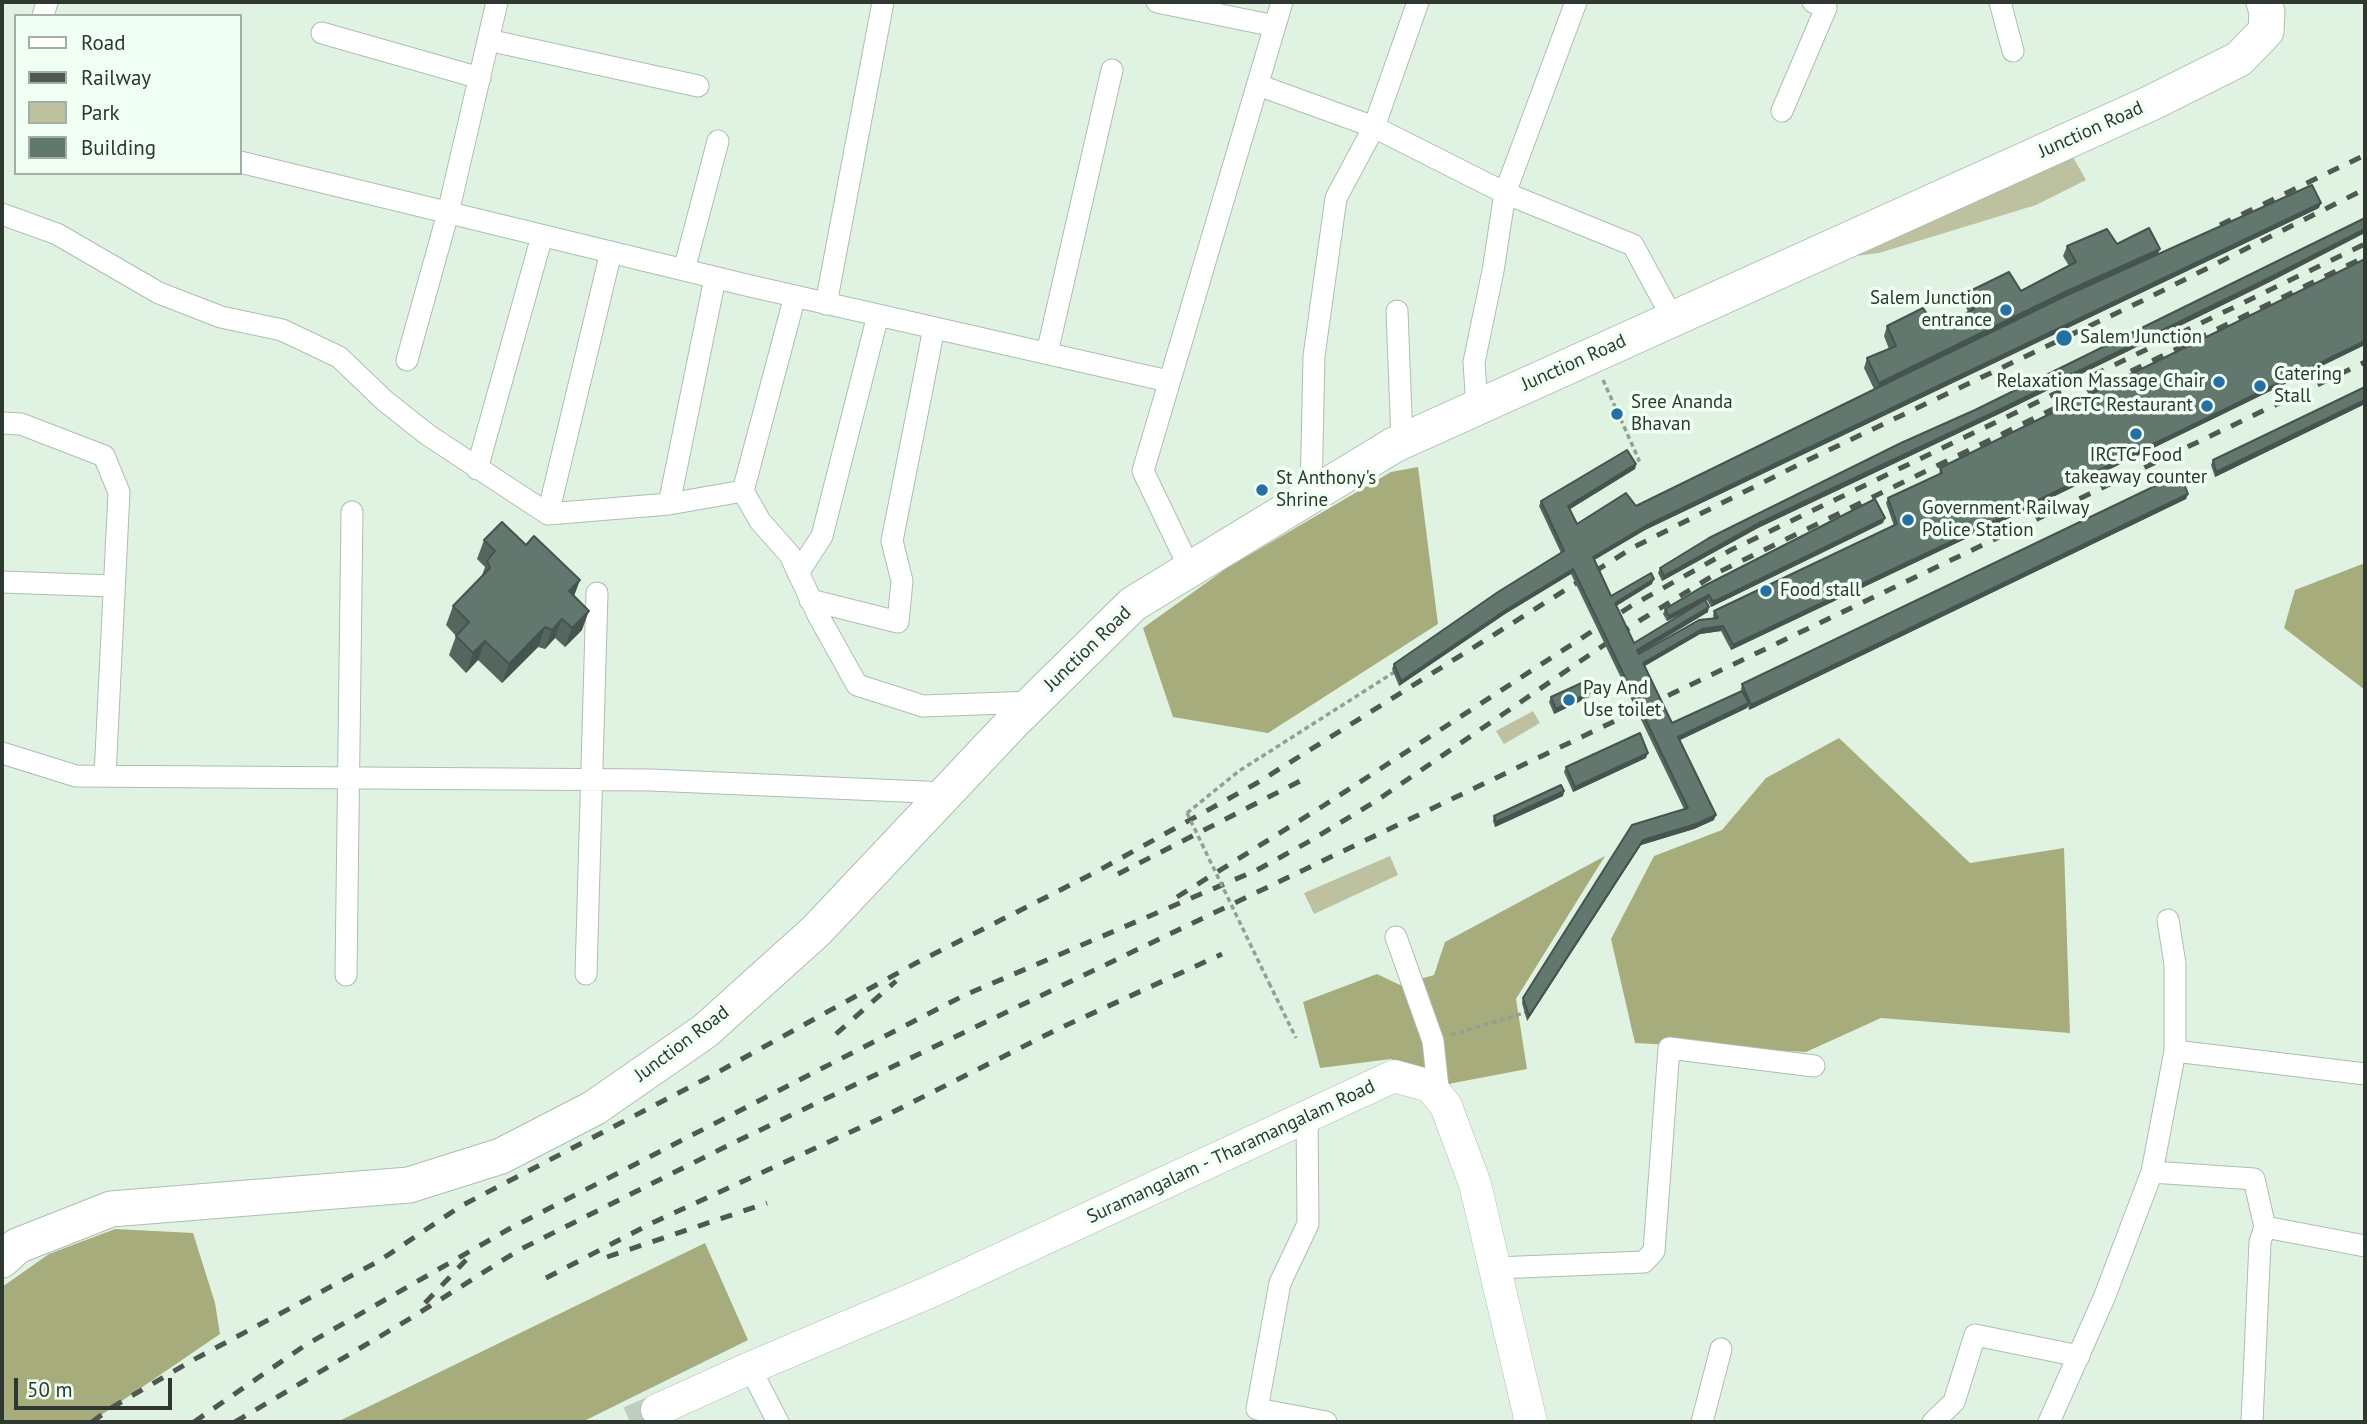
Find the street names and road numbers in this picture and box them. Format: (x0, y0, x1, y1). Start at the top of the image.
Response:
street label: Junction Road (2035, 97, 2147, 163)
street label: Junction Road (1518, 330, 1630, 396)
street label: Junction Road (1040, 602, 1136, 696)
street label: Junction Road (630, 1001, 734, 1087)
street label: Suramangalam - Tharamangalam Road (1083, 1075, 1379, 1229)

